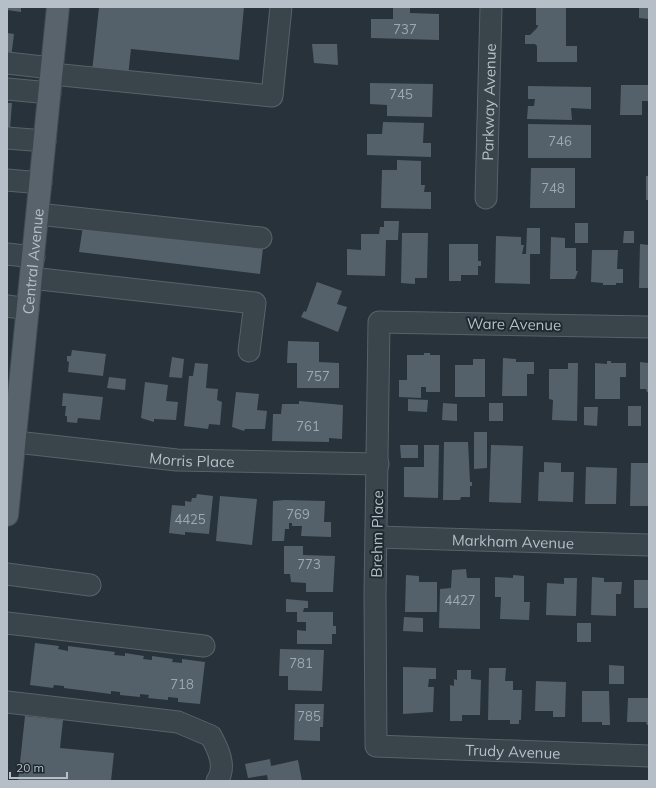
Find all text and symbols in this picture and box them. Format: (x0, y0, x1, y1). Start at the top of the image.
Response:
house number: 737 (393, 21, 417, 37)
street label: Parkway Avenue (477, 43, 500, 161)
house number: 745 (389, 86, 413, 102)
house number: 746 (548, 133, 572, 149)
house number: 748 (541, 180, 565, 196)
street label: Central Avenue (18, 208, 47, 315)
street label: Ware Avenue (467, 314, 561, 334)
house number: 757 (306, 368, 330, 384)
house number: 761 (296, 418, 320, 434)
street label: Morris Place (148, 447, 235, 471)
street label: Brehm Place (367, 490, 387, 578)
house number: 769 (286, 506, 310, 522)
house number: 4425 (174, 511, 206, 527)
street label: Markham Avenue (452, 530, 574, 552)
house number: 773 (297, 556, 321, 572)
house number: 4427 (444, 592, 476, 608)
house number: 781 (289, 655, 313, 671)
house number: 718 (170, 676, 194, 692)
house number: 785 (297, 708, 321, 724)
street label: Trudy Avenue (465, 740, 561, 762)
scale bar (10, 754, 67, 780)
text: 20 m (16, 760, 44, 775)

